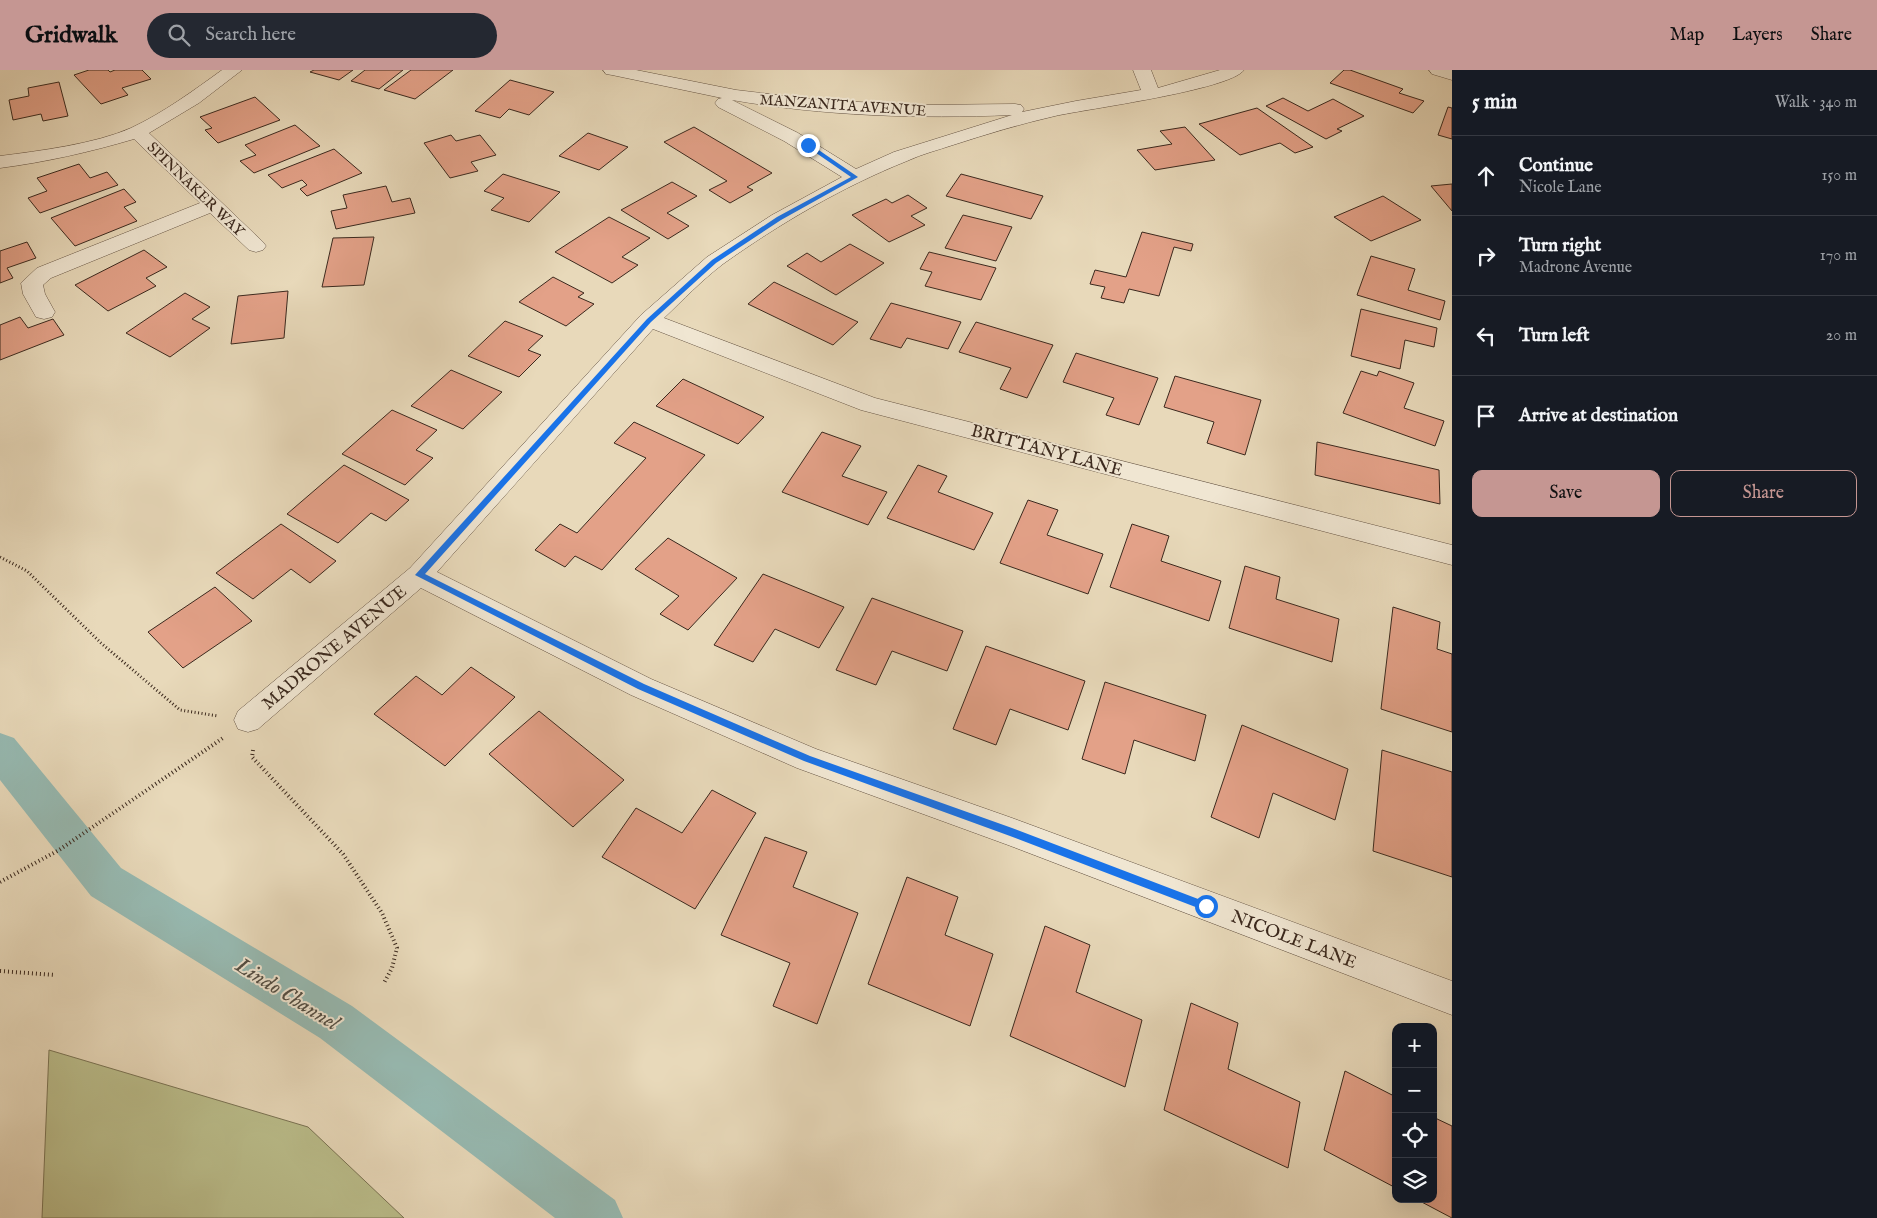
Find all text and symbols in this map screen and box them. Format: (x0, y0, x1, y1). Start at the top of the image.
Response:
search box (147, 13, 497, 58)
text: Gridwalk (25, 20, 117, 51)
icon: search (165, 21, 193, 49)
text: Search here (205, 23, 296, 47)
text: Map (1670, 24, 1704, 47)
text: Layers (1732, 24, 1783, 47)
text: Share (1811, 24, 1852, 47)
text: 5 min (1472, 89, 1517, 116)
street label: MANZANITA AVENUE (759, 90, 927, 121)
text: Walk · 340 m (1775, 93, 1857, 113)
route end (797, 134, 820, 157)
street label: SPINNAKER WAY (143, 138, 249, 241)
text: Continue (1519, 154, 1593, 178)
icon: ahead (1472, 162, 1500, 190)
text: 150 m (1822, 166, 1857, 186)
text: Nicole Lane (1519, 178, 1602, 198)
text: Turn right (1519, 234, 1601, 258)
icon: right (1472, 242, 1500, 270)
text: 170 m (1820, 246, 1857, 266)
text: Madrone Avenue (1519, 258, 1632, 278)
icon: left (1472, 322, 1500, 350)
text: Turn left (1519, 324, 1590, 348)
text: 20 m (1826, 326, 1857, 346)
icon: arrive (1472, 402, 1500, 430)
text: Arrive at destination (1519, 404, 1678, 428)
street label: BRITTANY LANE (968, 420, 1125, 483)
button: Save (1472, 470, 1660, 517)
button: Share (1670, 470, 1857, 517)
street label: MADRONE AVENUE (258, 581, 412, 716)
route start (1195, 895, 1218, 918)
street label: NICOLE LANE (1227, 906, 1360, 975)
water label: Lindo Channel (229, 951, 346, 1039)
map controls (1392, 1023, 1437, 1203)
button: + (1392, 1023, 1437, 1068)
button: − (1392, 1068, 1437, 1113)
button: locate (1392, 1113, 1437, 1158)
button: layers (1392, 1158, 1437, 1203)

